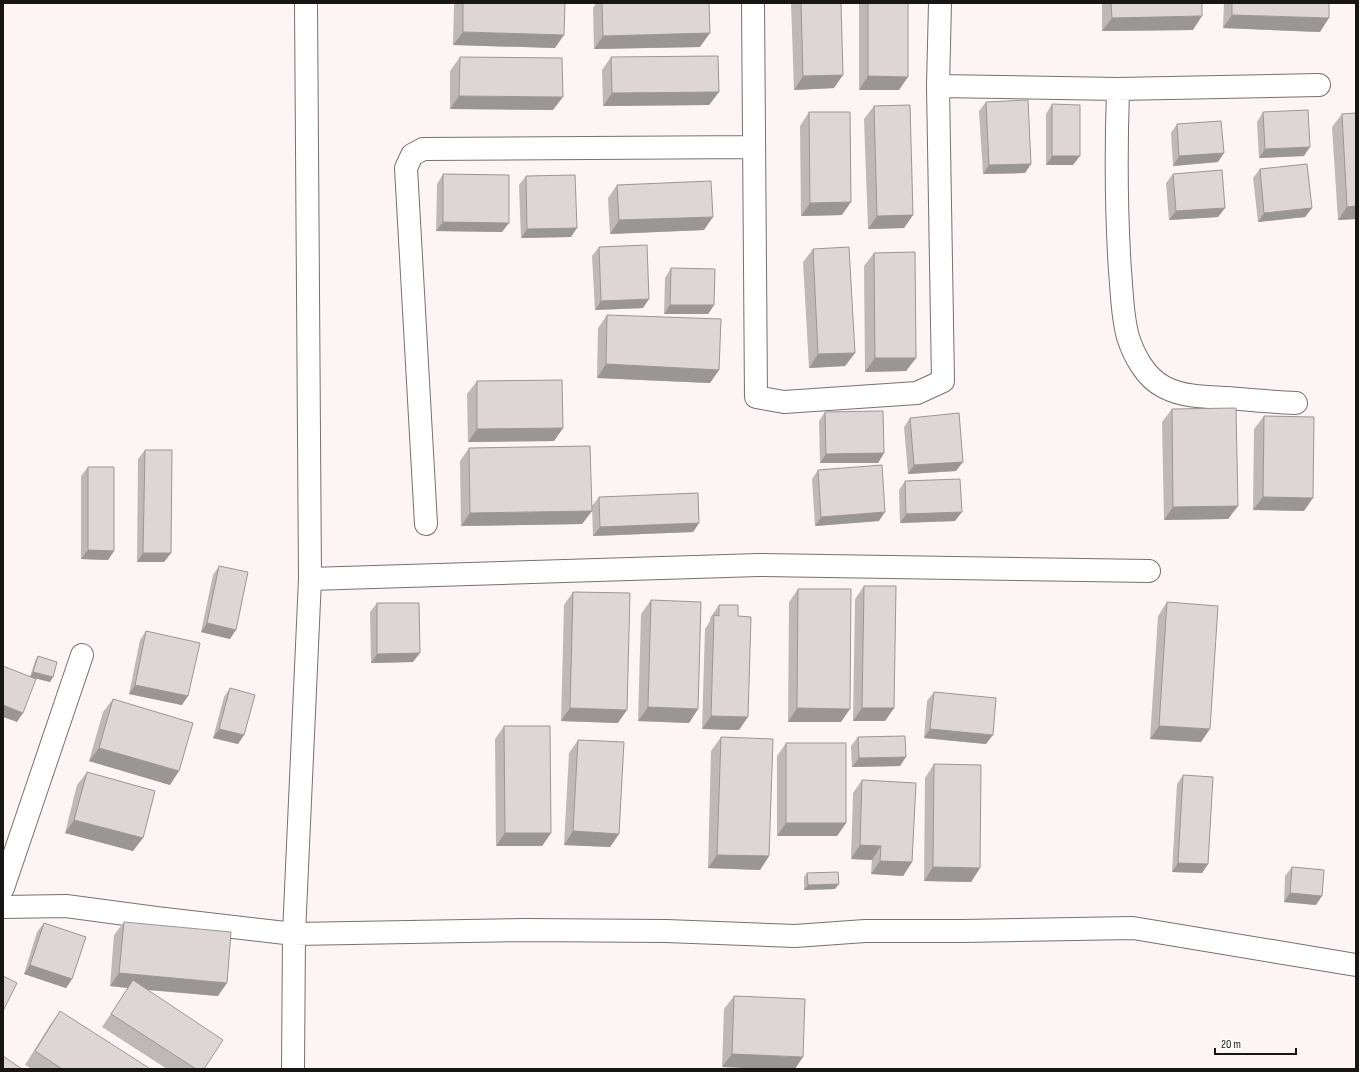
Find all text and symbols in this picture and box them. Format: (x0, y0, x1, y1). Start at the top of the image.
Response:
scale bar (1215, 1030, 1296, 1056)
text: 20 m (1221, 1037, 1241, 1052)

